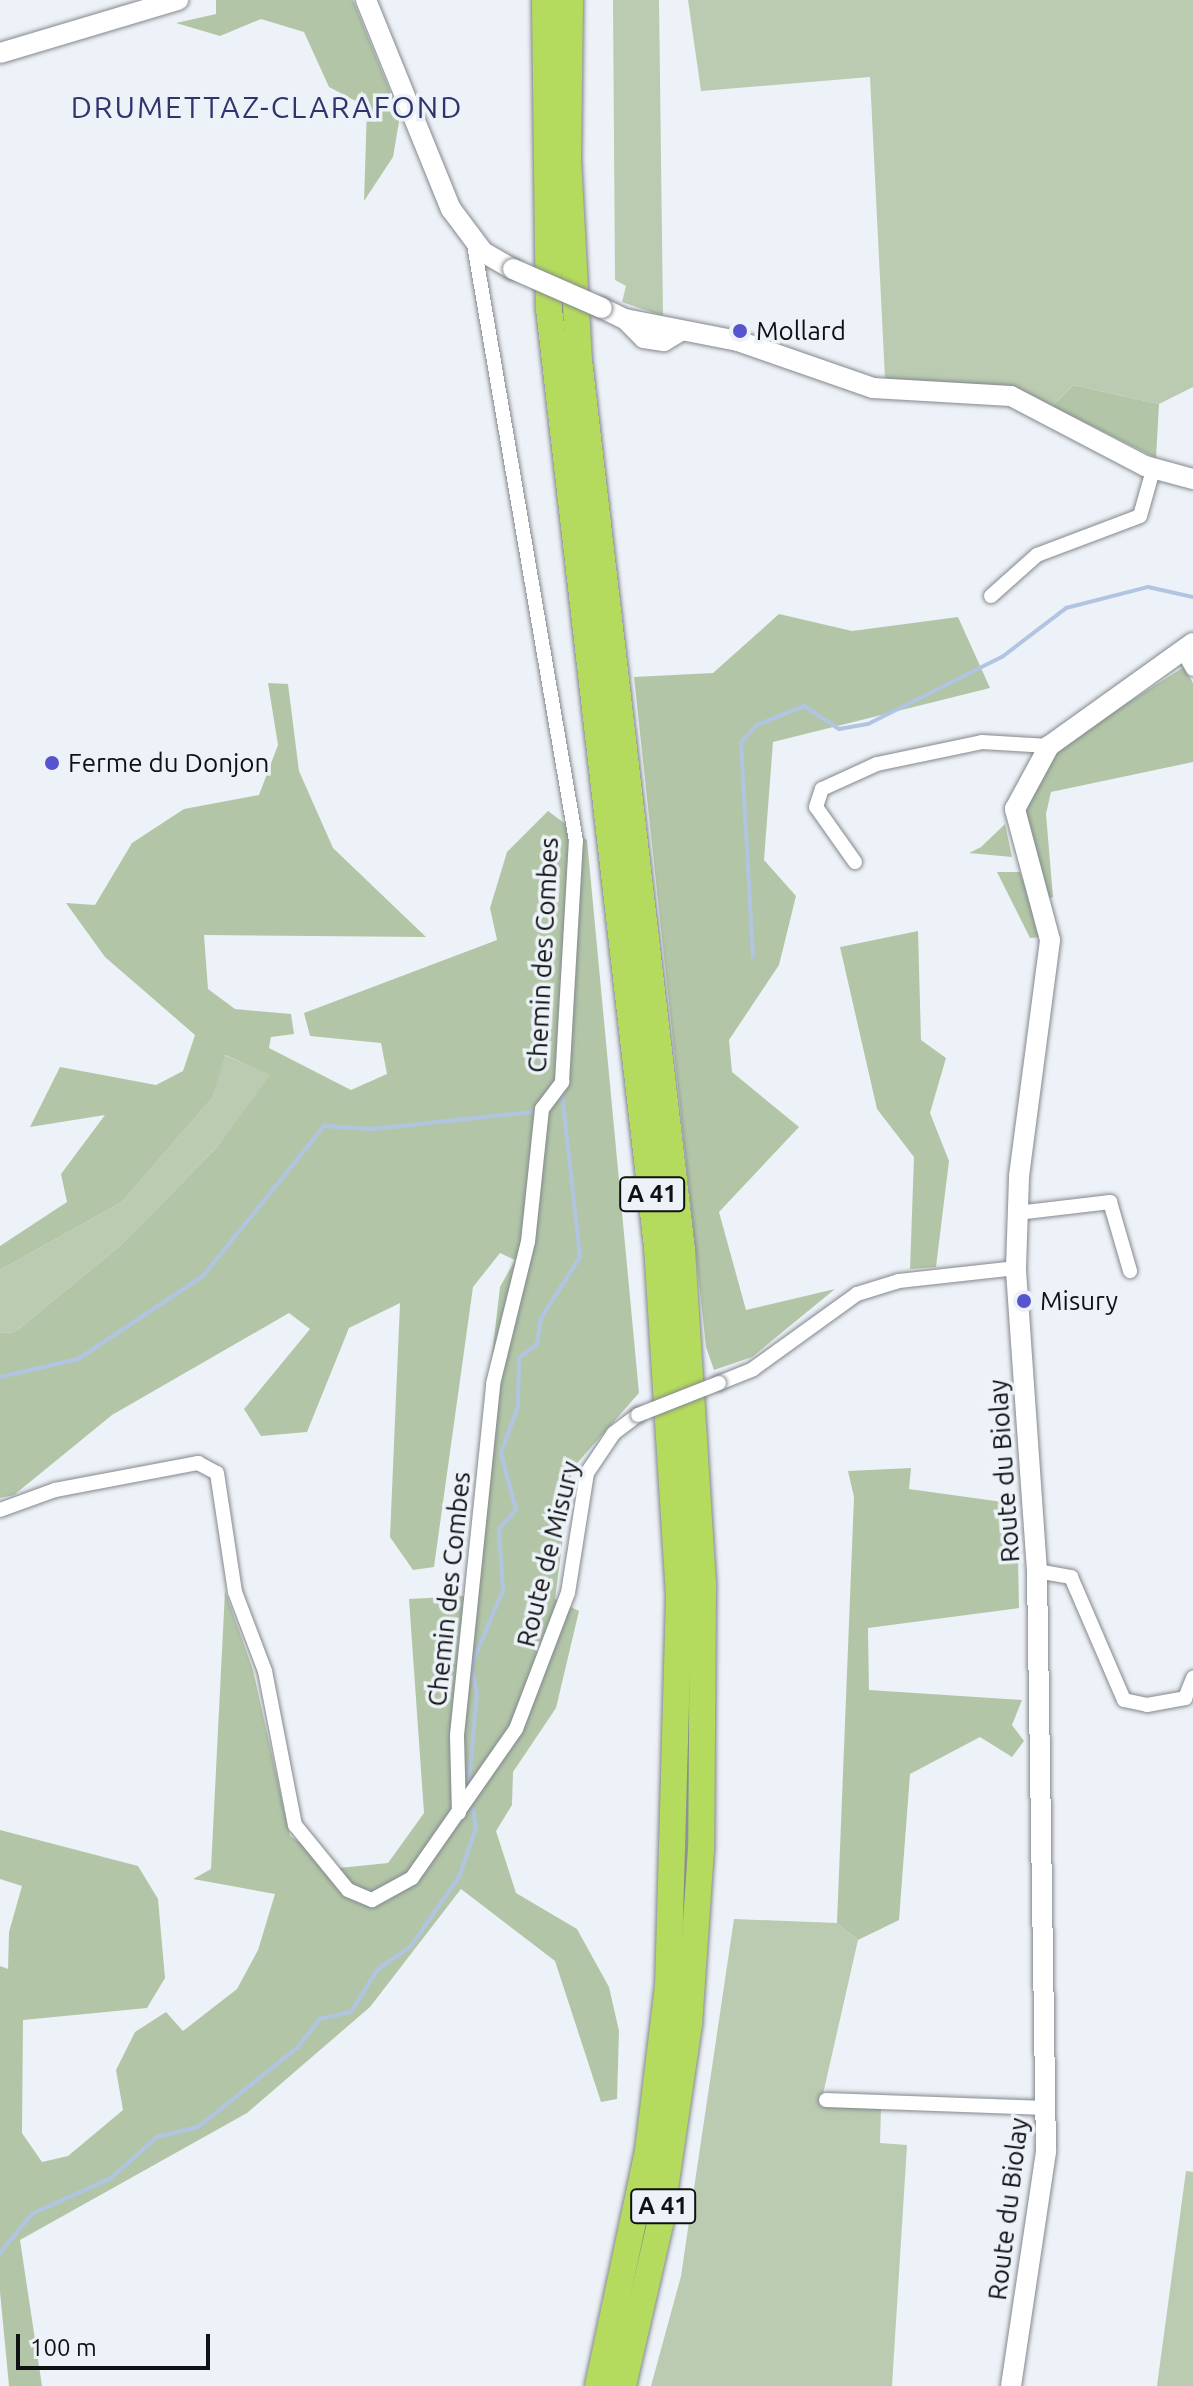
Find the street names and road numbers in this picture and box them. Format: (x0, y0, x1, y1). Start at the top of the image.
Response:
street label: Chemin des Combes (521, 836, 565, 1074)
road number: A 41 (618, 1174, 686, 1214)
street label: Route du Biolay (982, 1378, 1026, 1564)
street label: Route de Misury (510, 1458, 586, 1650)
street label: Chemin des Combes (421, 1470, 477, 1708)
street label: Route du Biolay (981, 2116, 1035, 2302)
road number: A 41 (629, 2186, 697, 2226)

